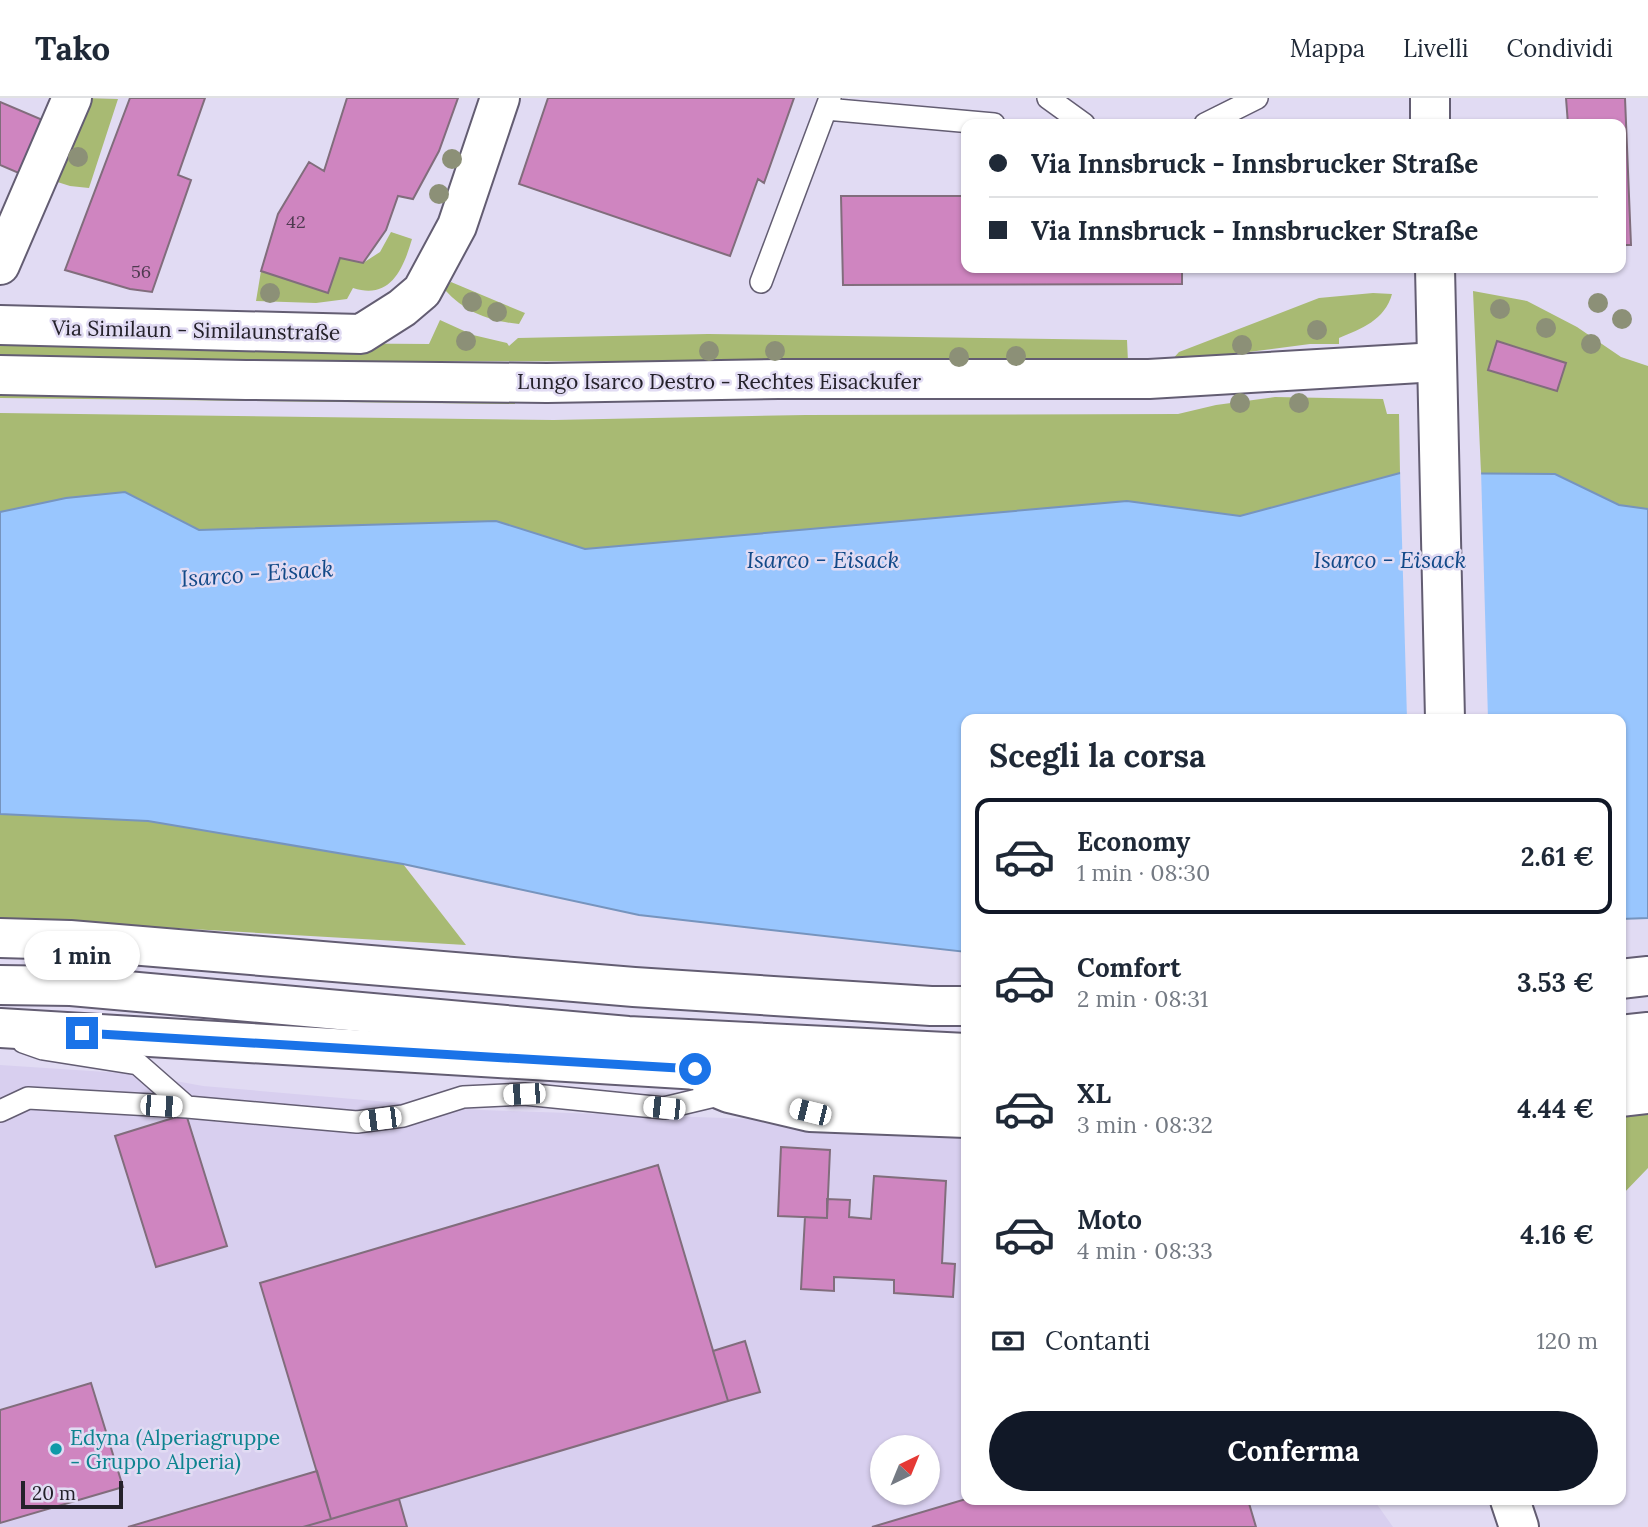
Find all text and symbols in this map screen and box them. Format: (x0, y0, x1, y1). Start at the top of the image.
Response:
text: Tako (35, 27, 110, 69)
text: Mappa (1290, 33, 1365, 64)
text: Livelli (1403, 33, 1469, 64)
text: Condividi (1507, 33, 1613, 64)
text: Via Innsbruck - Innsbrucker Straße (1031, 147, 1478, 180)
house number: 42 (286, 210, 306, 233)
text: Via Innsbruck - Innsbrucker Straße (1031, 214, 1478, 247)
house number: 56 (131, 260, 151, 283)
street label: Via Similaun - Similaunstraße (51, 314, 340, 346)
street label: Lungo Isarco Destro - Rechtes Eisackufer (517, 368, 921, 395)
water label: Isarco - Eisack (746, 545, 900, 574)
water label: Isarco - Eisack (1313, 545, 1467, 574)
water label: Isarco - Eisack (180, 553, 334, 593)
text: Scegli la corsa (989, 735, 1206, 776)
icon: car (993, 825, 1056, 888)
text: Economy (1077, 825, 1190, 858)
text: 2.61 € (1521, 840, 1594, 873)
text: 1 min · 08:30 (1077, 858, 1210, 887)
callout: 1 min (24, 932, 140, 981)
text: 1 min (53, 941, 111, 970)
icon: car (993, 951, 1056, 1014)
text: Comfort (1077, 951, 1181, 984)
text: 3.53 € (1517, 966, 1594, 999)
text: 2 min · 08:31 (1077, 984, 1208, 1013)
route end (66, 1017, 98, 1049)
route start (679, 1053, 711, 1085)
icon: car (993, 1077, 1056, 1140)
text: XL (1077, 1077, 1111, 1110)
car (503, 1082, 546, 1106)
text: 4.44 € (1517, 1092, 1594, 1125)
car (140, 1094, 183, 1118)
car (643, 1095, 686, 1121)
car (788, 1097, 833, 1127)
car (358, 1106, 403, 1132)
text: 3 min · 08:32 (1077, 1110, 1213, 1139)
icon: car (993, 1203, 1056, 1266)
text: Moto (1077, 1203, 1142, 1236)
text: 4.16 € (1520, 1218, 1594, 1251)
text: 4 min · 08:33 (1077, 1236, 1213, 1265)
icon: cash (989, 1322, 1027, 1360)
text: Contanti (1045, 1324, 1150, 1357)
text: 120 m (1536, 1326, 1598, 1355)
button: Conferma (989, 1411, 1598, 1491)
place label: Edyna (Alperiagruppe - Gruppo Alperia) (70, 1424, 280, 1475)
north arrow (870, 1435, 940, 1505)
map controls (870, 1435, 940, 1505)
marker: Edyna (Alperiagruppe - Gruppo Alperia) (48, 1441, 64, 1457)
scale bar (21, 1478, 122, 1510)
text: 20 m (32, 1481, 76, 1505)

